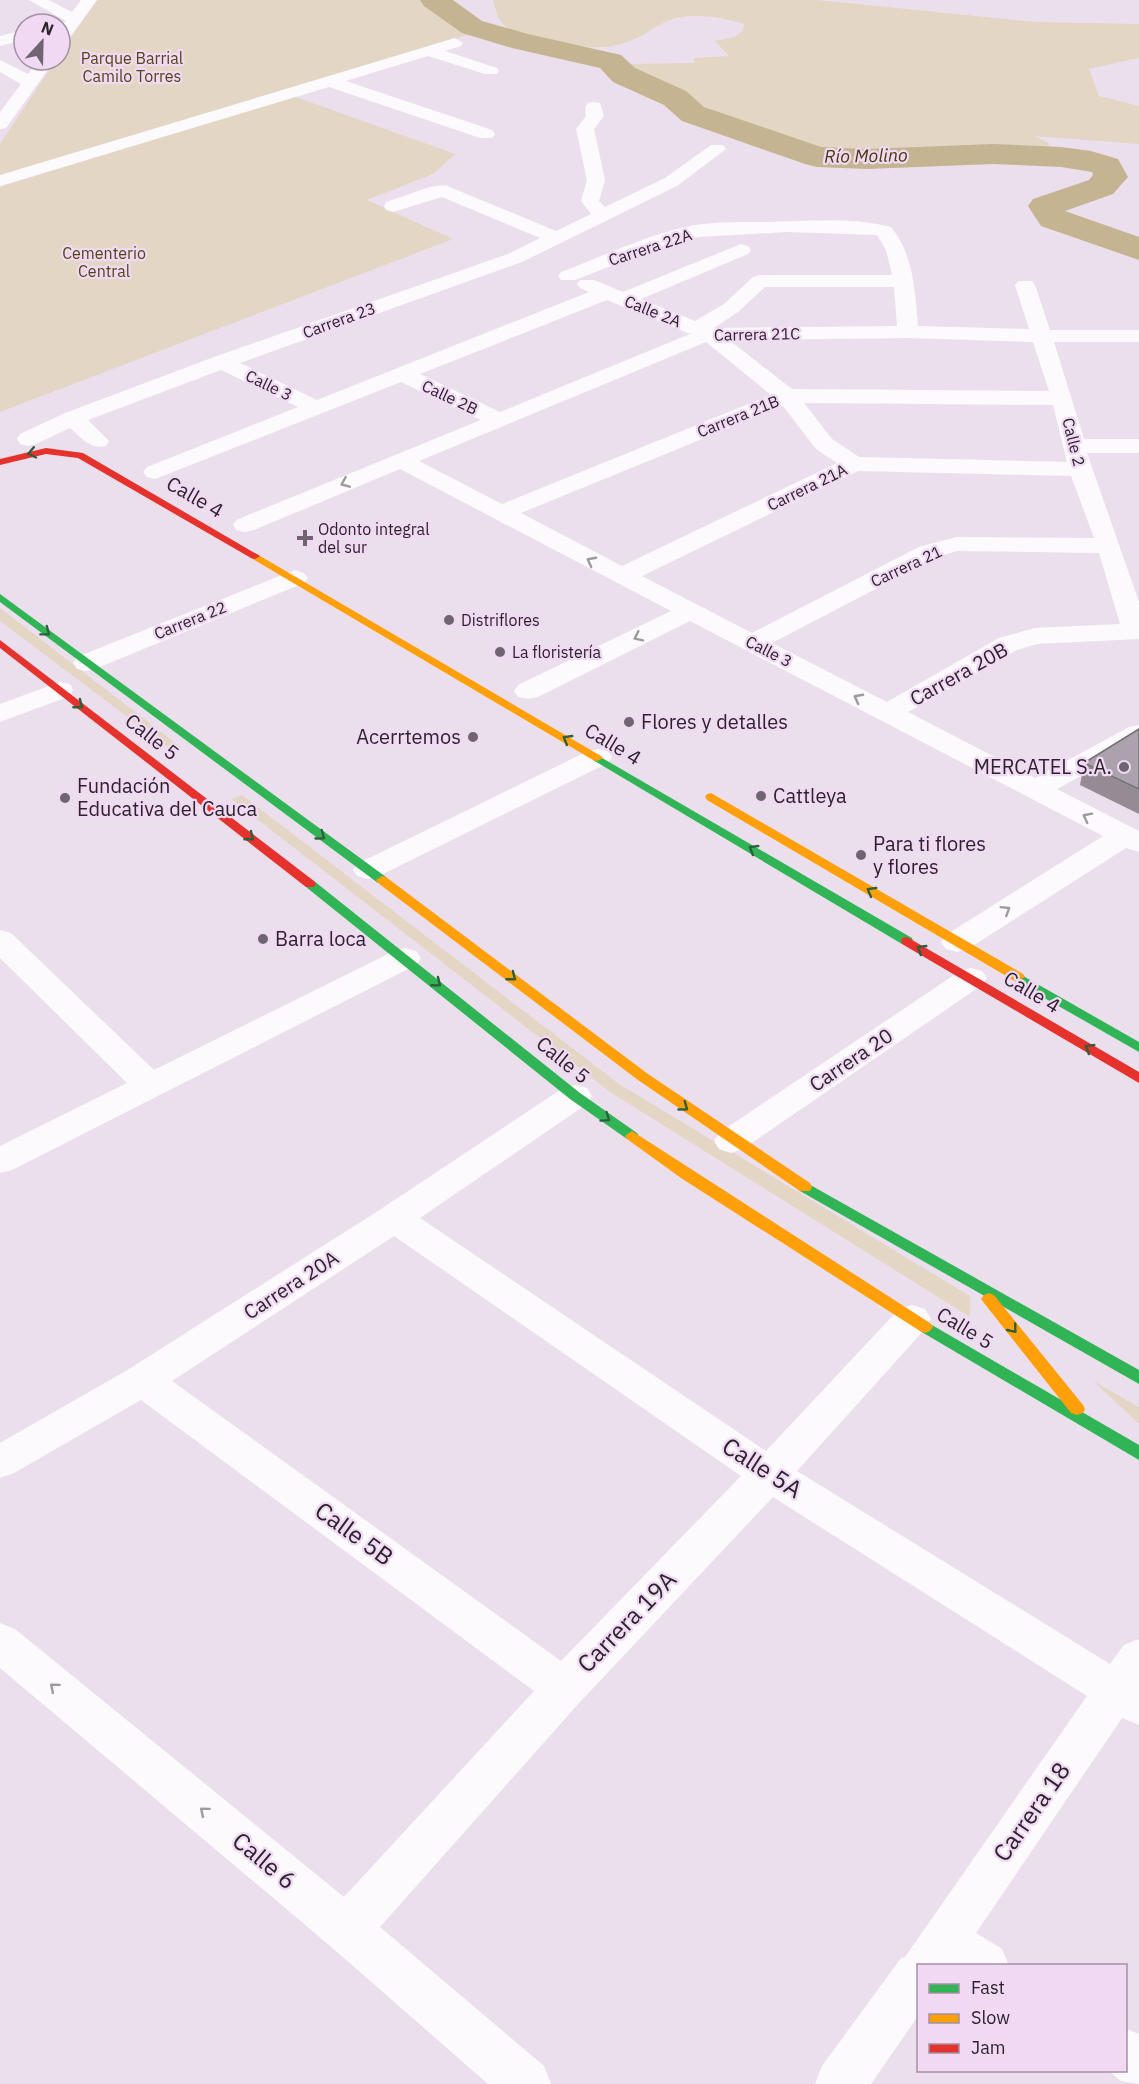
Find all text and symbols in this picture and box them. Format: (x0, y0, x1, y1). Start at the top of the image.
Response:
north arrow (12, 12, 72, 72)
text: N (38, 17, 57, 40)
park label: Parque Barrial Camilo Torres (81, 48, 183, 86)
water label: Río Molino (824, 143, 908, 168)
street label: Carrera 22A (606, 224, 694, 270)
park label: Cementerio Central (62, 243, 146, 281)
street label: Calle 2A (622, 291, 684, 331)
street label: Carrera 23 (300, 298, 378, 342)
street label: Carrera 21C (714, 323, 800, 345)
street label: Calle 3 (242, 365, 296, 405)
street label: Calle 2B (419, 375, 481, 419)
street label: Carrera 21B (694, 390, 782, 442)
street label: Calle 2 (1058, 416, 1090, 468)
one-way arrow (27, 446, 37, 459)
street label: Carrera 21A (764, 459, 850, 515)
street label: Calle 4 (162, 469, 229, 524)
one-way arrow (340, 476, 351, 488)
place label: Odonto integral del sur (318, 519, 430, 557)
marker: Odonto integral del sur (296, 529, 314, 547)
street label: Carrera 21 (867, 541, 945, 591)
one-way arrow (586, 556, 597, 568)
street label: Carrera 22 (151, 596, 229, 644)
place label: Distriflores (461, 610, 540, 630)
marker: Distriflores (442, 613, 456, 627)
one-way arrow (40, 625, 51, 636)
one-way arrow (633, 630, 644, 641)
street label: Calle 3 (743, 631, 795, 671)
street label: Carrera 20B (905, 635, 1013, 712)
place label: La floristería (512, 642, 602, 662)
marker: La floristería (493, 645, 507, 659)
one-way arrow (853, 694, 864, 705)
one-way arrow (73, 697, 84, 708)
street label: Calle 5 (120, 707, 185, 766)
place label: Flores y detalles (641, 708, 788, 735)
marker: Flores y detalles (622, 715, 636, 729)
street label: Calle 4 (580, 716, 647, 771)
place label: Acerrtemos (356, 723, 461, 750)
marker: Acerrtemos (466, 730, 480, 744)
one-way arrow (563, 735, 573, 747)
place label: MERCATEL S.A. (974, 753, 1112, 780)
marker: MERCATEL S.A. (1117, 760, 1131, 774)
place label: Fundación Educativa del Cauca (77, 772, 257, 822)
place label: Cattleya (773, 782, 847, 809)
marker: Cattleya (754, 789, 768, 803)
marker: Fundación Educativa del Cauca (58, 791, 72, 805)
one-way arrow (1082, 812, 1093, 824)
one-way arrow (315, 829, 326, 840)
one-way arrow (243, 830, 254, 841)
place label: Para ti flores y flores (873, 830, 986, 880)
one-way arrow (749, 845, 759, 857)
marker: Para ti flores y flores (854, 848, 868, 862)
one-way arrow (867, 887, 877, 899)
one-way arrow (1000, 906, 1010, 918)
place label: Barra loca (275, 925, 366, 952)
marker: Barra loca (256, 932, 270, 946)
one-way arrow (917, 944, 927, 956)
street label: Calle 4 (999, 964, 1066, 1019)
one-way arrow (505, 969, 516, 980)
one-way arrow (430, 976, 441, 987)
street label: Carrera 20 (804, 1022, 898, 1097)
street label: Calle 5 (531, 1030, 596, 1089)
one-way arrow (1085, 1044, 1095, 1056)
one-way arrow (678, 1100, 689, 1111)
one-way arrow (599, 1111, 610, 1122)
street label: Carrera 20A (238, 1244, 344, 1325)
street label: Calle 5 (932, 1300, 999, 1355)
one-way arrow (1006, 1323, 1017, 1334)
street label: Calle 5A (716, 1429, 809, 1505)
street label: Calle 5B (309, 1494, 400, 1572)
street label: Carrera 19A (570, 1564, 683, 1679)
one-way arrow (50, 1683, 61, 1694)
street label: Carrera 18 (985, 1755, 1077, 1867)
one-way arrow (200, 1808, 211, 1819)
street label: Calle 6 (226, 1824, 303, 1896)
legend (917, 1964, 1127, 2072)
text: Fast (971, 1976, 1005, 1999)
text: Slow (971, 2006, 1010, 2029)
text: Jam (971, 2036, 1006, 2059)

